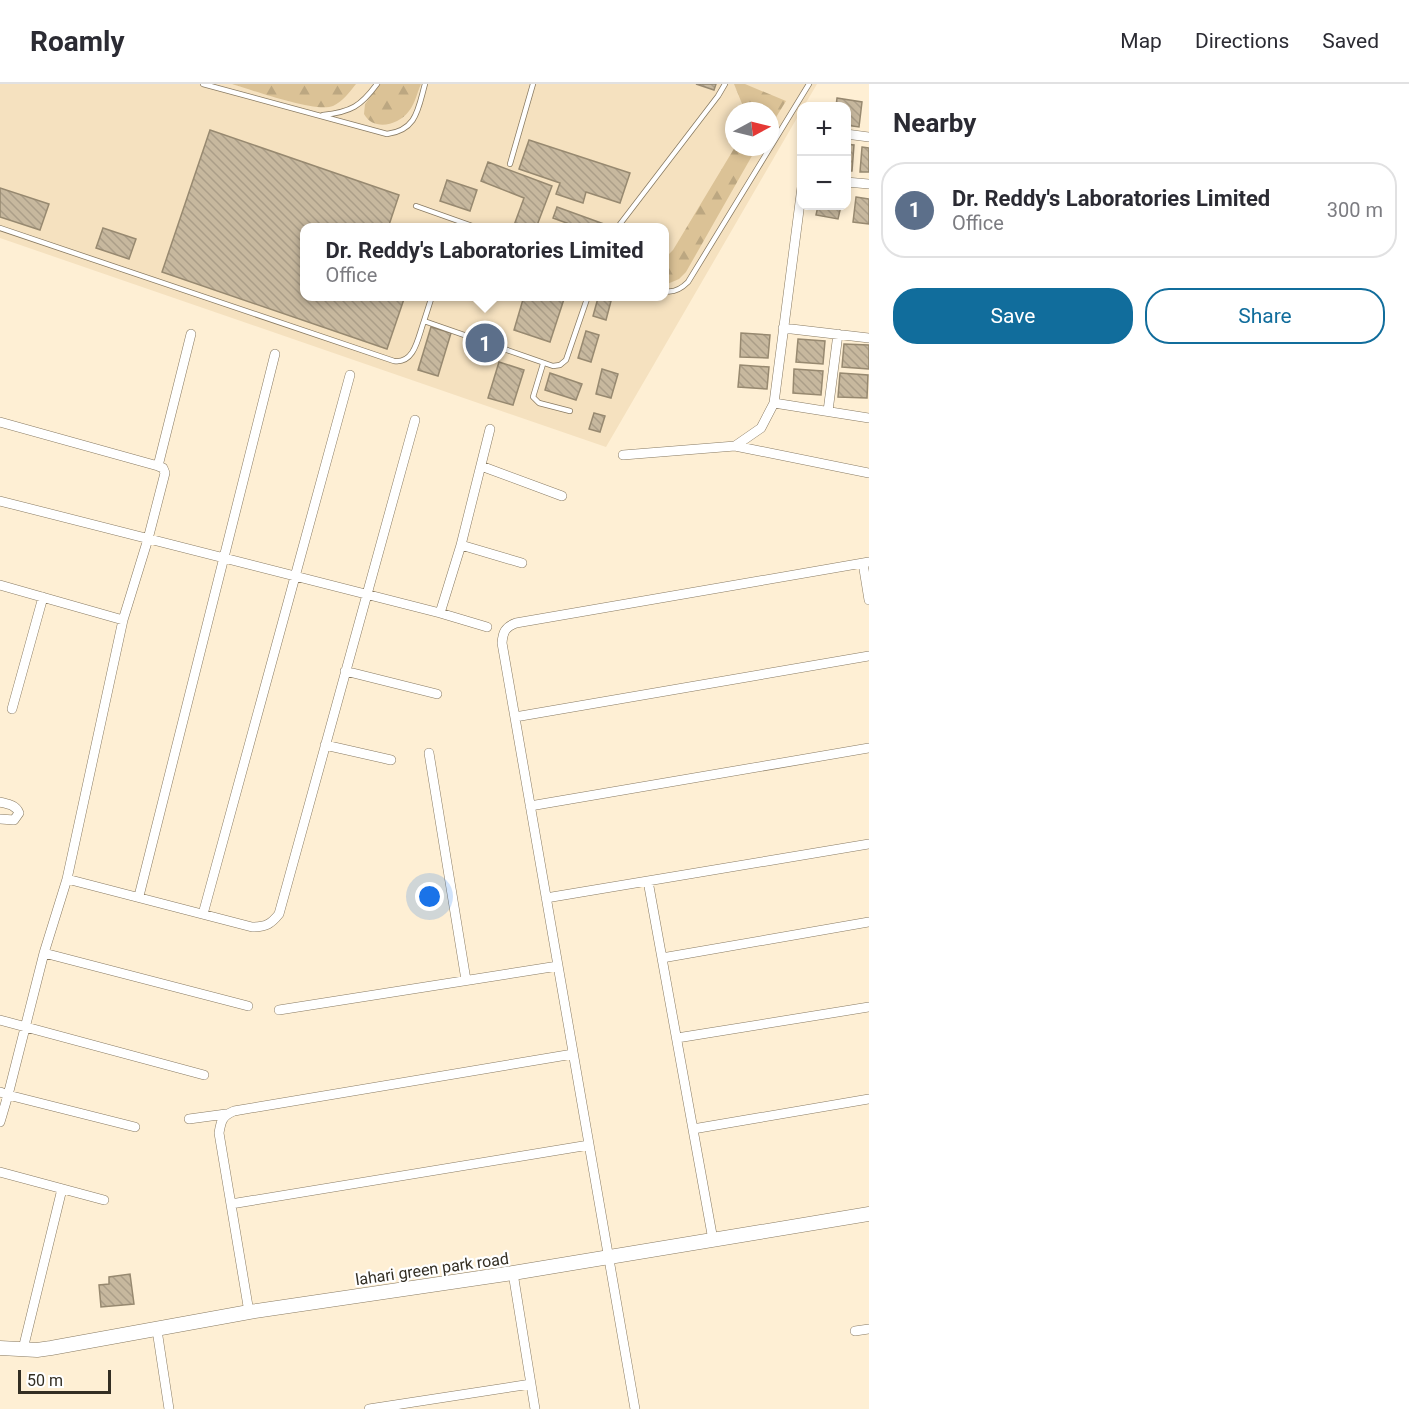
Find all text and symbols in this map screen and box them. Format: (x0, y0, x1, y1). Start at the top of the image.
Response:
text: Roamly (30, 25, 125, 58)
text: Map (1120, 29, 1162, 53)
text: Directions (1195, 29, 1289, 53)
text: Saved (1322, 29, 1379, 53)
north arrow (725, 102, 779, 156)
map controls (797, 102, 851, 210)
button: + (797, 102, 851, 156)
text: Nearby (893, 108, 976, 138)
button: − (797, 156, 851, 210)
text: Dr. Reddy's Laboratories Limited (952, 186, 1270, 211)
text: 1 (909, 198, 920, 222)
text: 300 m (1327, 198, 1383, 222)
text: Office (952, 211, 1004, 235)
popup (300, 223, 669, 301)
text: Dr. Reddy's Laboratories Limited (325, 238, 644, 263)
text: Office (325, 263, 377, 287)
button: Save (893, 288, 1133, 344)
button: Share (1145, 288, 1385, 344)
pin: 1 (466, 320, 504, 366)
your location (415, 882, 444, 911)
street label: lahari green park road (354, 1249, 510, 1289)
scale bar (18, 1367, 111, 1394)
text: 50 m (27, 1371, 63, 1390)

